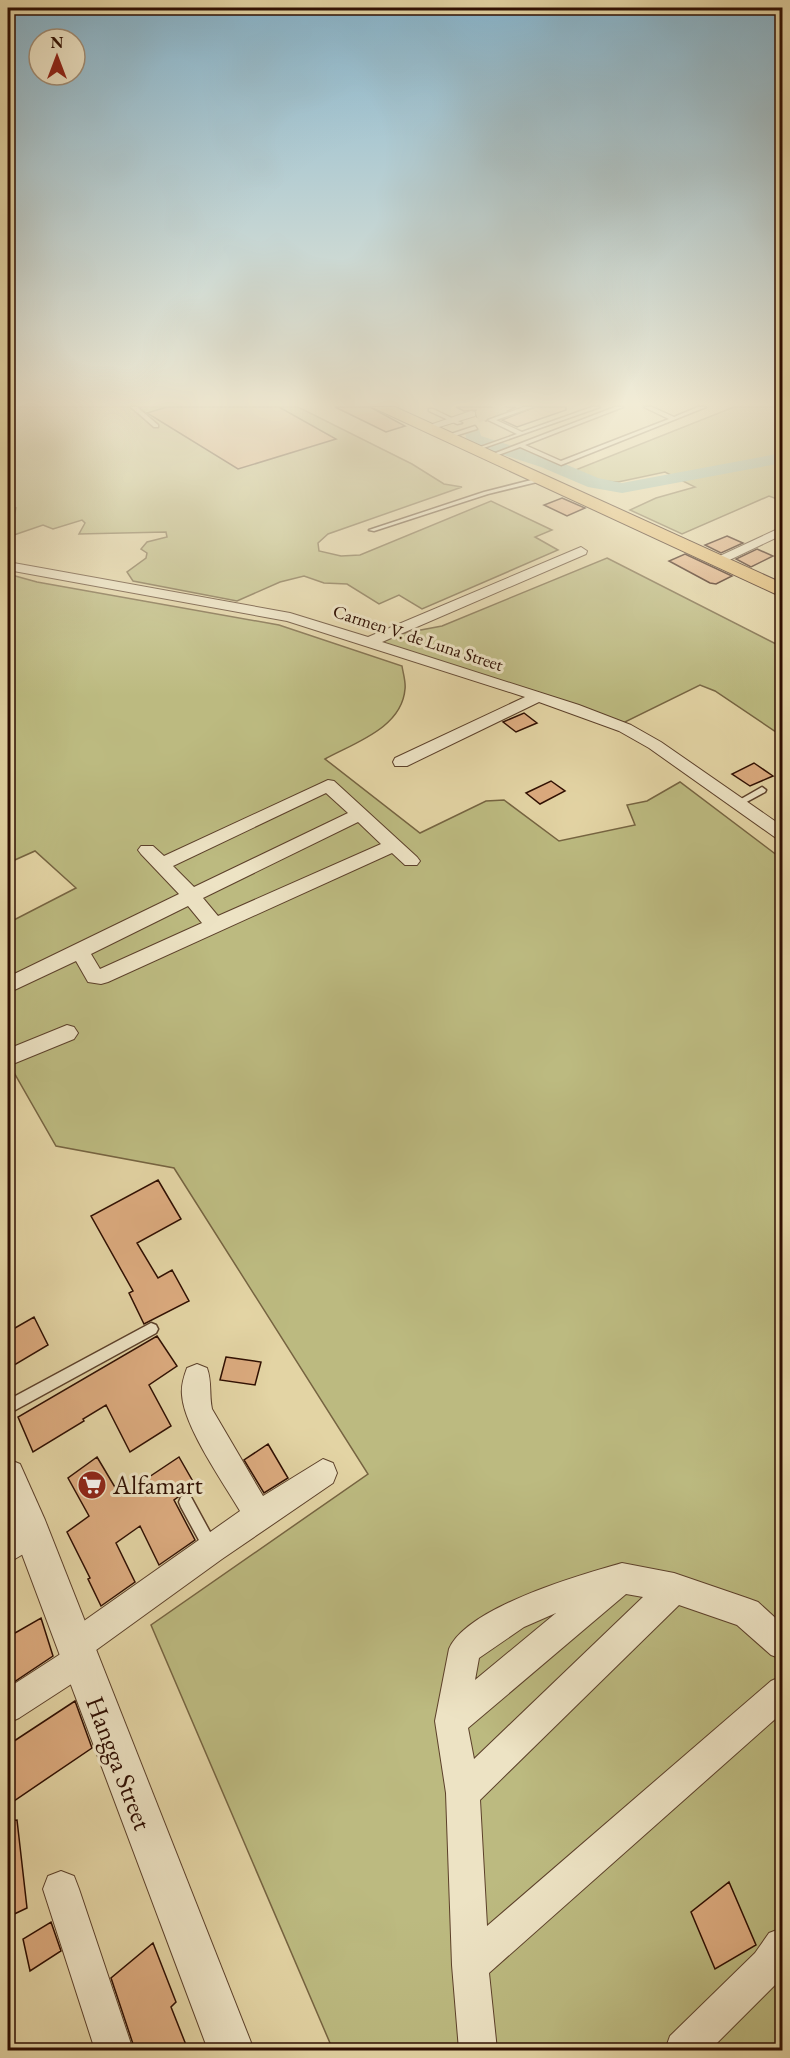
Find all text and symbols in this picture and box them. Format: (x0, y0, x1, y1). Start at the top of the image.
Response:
north arrow (27, 27, 87, 87)
text: N (51, 32, 64, 53)
street label: Carmen V. de Luna Street (330, 599, 507, 676)
place label: Alfamart (112, 1468, 203, 1502)
supermarket icon: Alfamart (76, 1469, 108, 1501)
street label: Hangga Street (78, 1691, 160, 1835)

